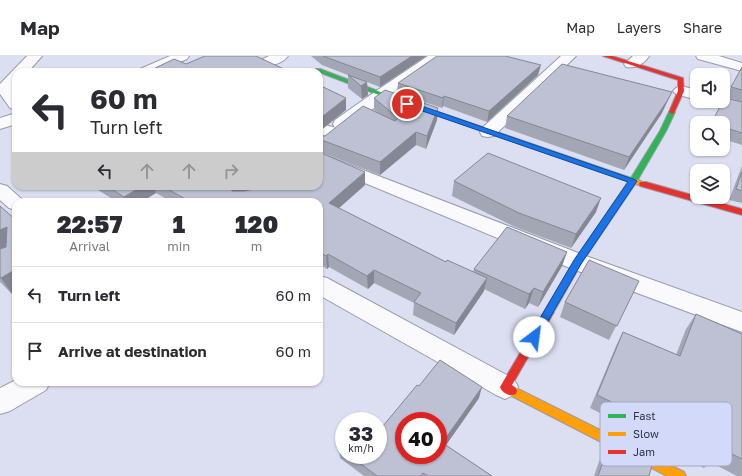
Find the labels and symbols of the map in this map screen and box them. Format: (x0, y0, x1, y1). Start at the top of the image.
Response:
pin (390, 87, 424, 121)
position arrow (513, 316, 555, 358)
legend (600, 402, 732, 466)
text: Fast (633, 409, 656, 422)
speed limit sign: 40 (395, 412, 447, 464)
text: Slow (633, 427, 659, 440)
text: Jam (633, 445, 655, 458)

